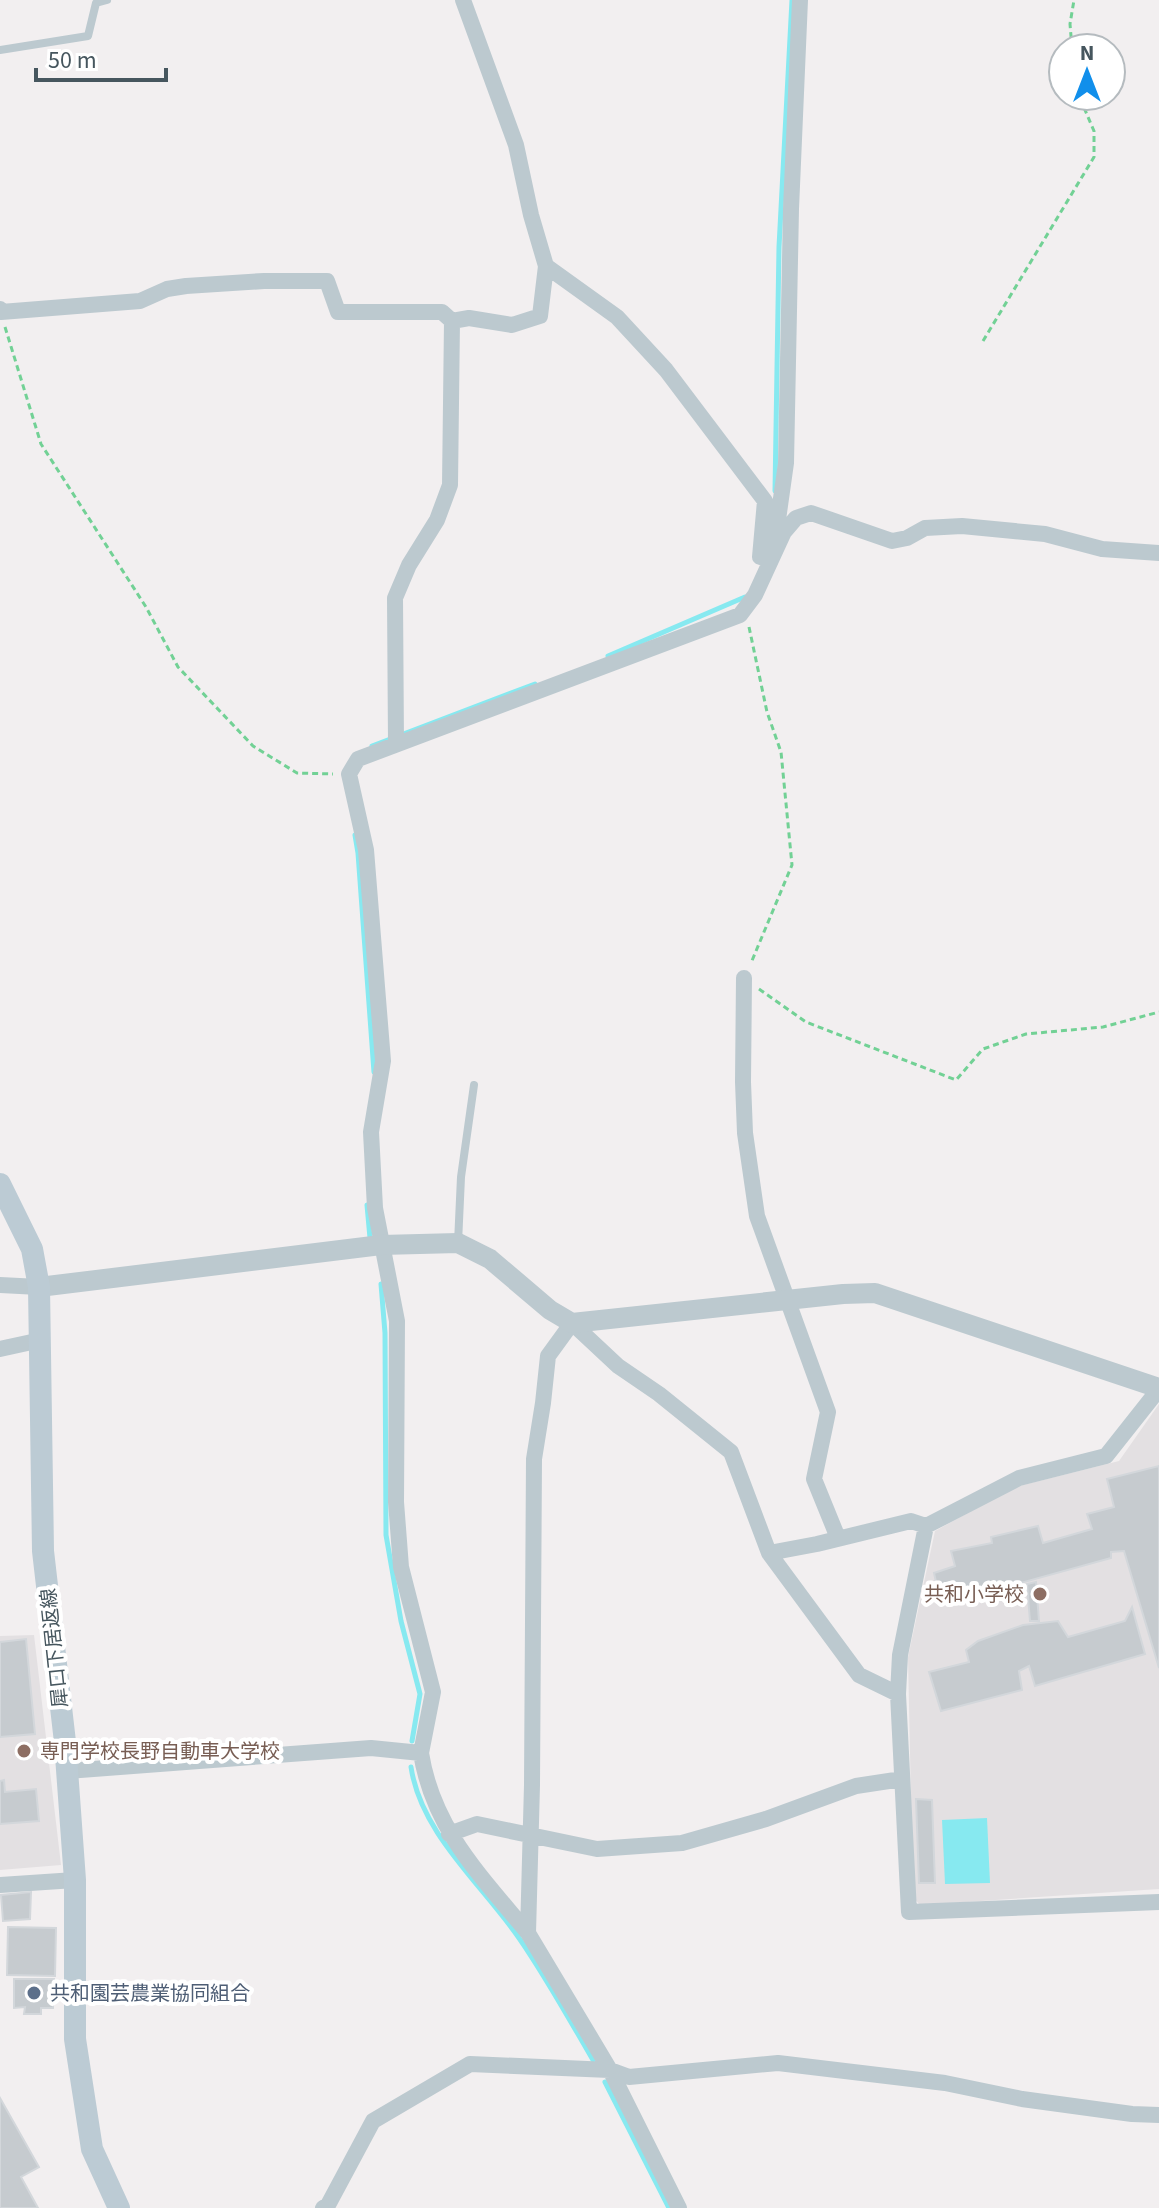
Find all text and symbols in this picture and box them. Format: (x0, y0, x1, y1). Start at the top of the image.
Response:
scale bar (36, 32, 166, 82)
north arrow (1047, 32, 1127, 112)
text: N (1080, 37, 1094, 69)
text: 50 m (48, 43, 97, 78)
place label: 共和小学校 (924, 1581, 1024, 1609)
marker: 共和小学校 (1031, 1585, 1049, 1603)
street label: 犀口下居返線 (35, 1587, 75, 1709)
place label: 専門学校長野自動車大学校 (40, 1738, 280, 1766)
marker: 専門学校長野自動車大学校 (15, 1742, 33, 1760)
place label: 共和園芸農業協同組合 (50, 1980, 250, 2008)
marker: 共和園芸農業協同組合 (25, 1984, 43, 2002)

